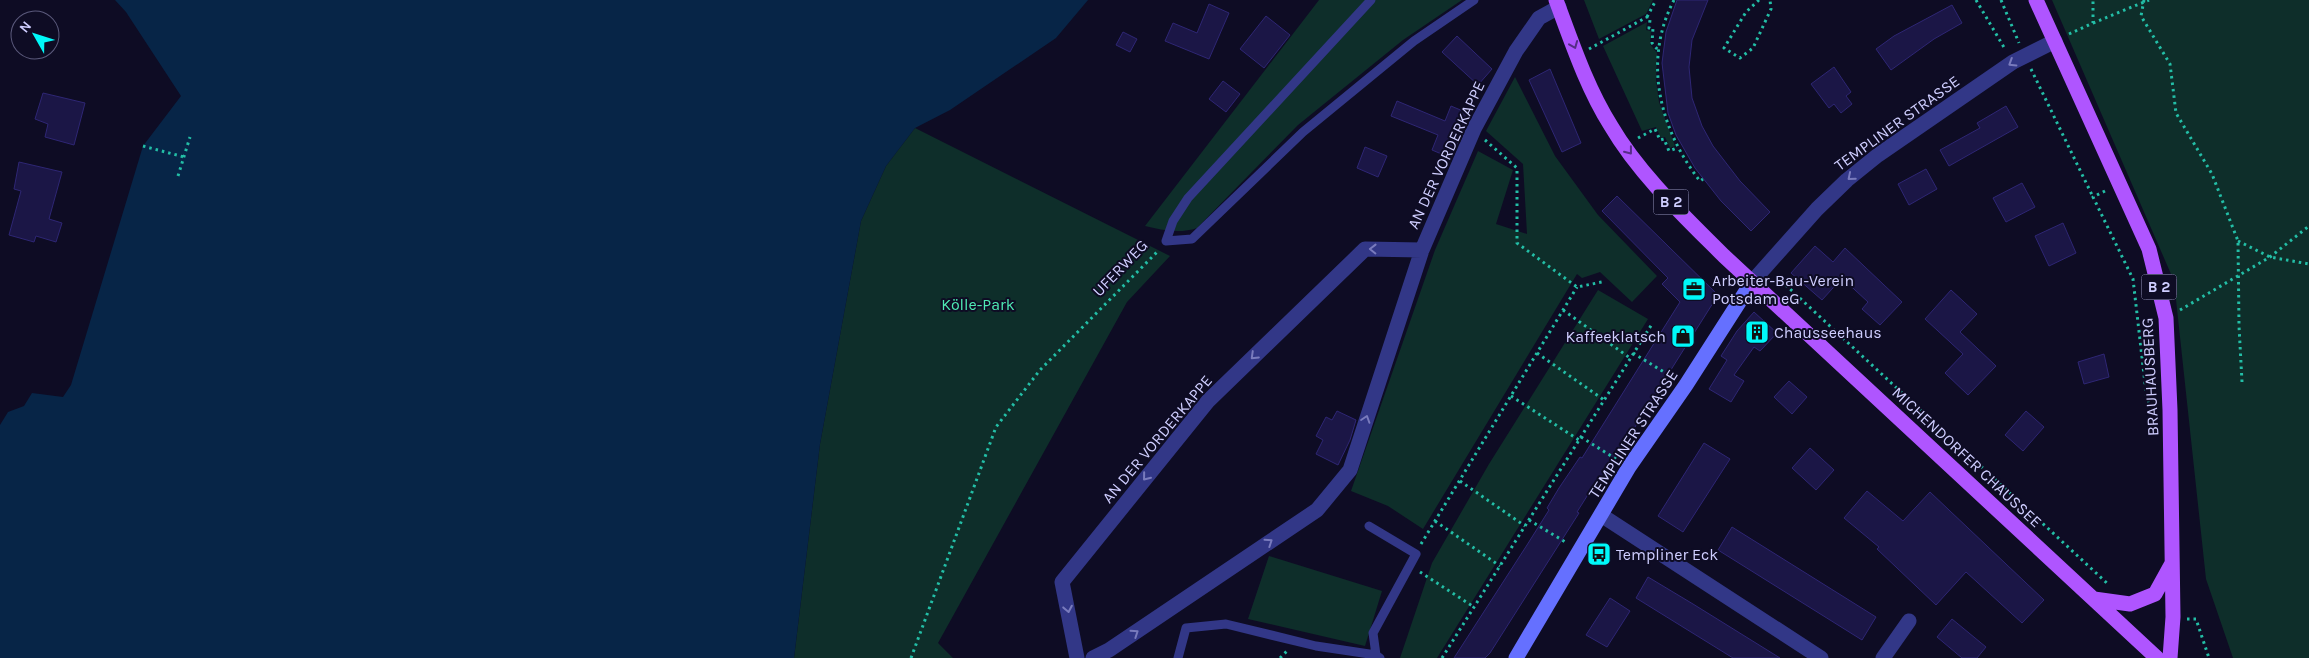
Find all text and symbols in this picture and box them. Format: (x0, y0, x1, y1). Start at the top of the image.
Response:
north arrow (10, 10, 60, 60)
text: N (16, 18, 35, 36)
one-way arrow (1568, 40, 1578, 49)
one-way arrow (2008, 57, 2017, 67)
street label: TEMPLINER STRASSE (1831, 71, 1963, 175)
street label: AN DER VORDERKAPPE (1403, 78, 1489, 232)
one-way arrow (1623, 145, 1632, 155)
one-way arrow (1847, 172, 1856, 181)
road number: B 2 (1654, 190, 1688, 214)
street label: UFERWEG (1088, 236, 1152, 300)
one-way arrow (1369, 244, 1377, 254)
place label: Arbeiter-Bau-Verein Potsdam eG (1712, 271, 1854, 308)
road number: B 2 (2142, 274, 2176, 300)
office icon: Arbeiter-Bau-Verein Potsdam eG (1681, 276, 1707, 302)
park label: Kölle-Park (941, 295, 1015, 314)
street label: BRAUHAUSBERG (2137, 317, 2163, 437)
building icon: Chausseehaus (1744, 319, 1770, 345)
shop icon: Kaffeeklatsch (1670, 323, 1696, 349)
place label: Chausseehaus (1774, 323, 1882, 342)
place label: Kaffeeklatsch (1565, 327, 1666, 346)
one-way arrow (1251, 350, 1260, 359)
street label: TEMPLINER STRASSE (1584, 366, 1682, 502)
street label: AN DER VORDERKAPPE (1098, 371, 1216, 507)
street label: MICHENDORFER CHAUSSEE (1888, 383, 2046, 531)
one-way arrow (1361, 416, 1371, 424)
one-way arrow (1144, 471, 1152, 480)
one-way arrow (1264, 539, 1273, 548)
bus stop icon: Templiner Eck (1586, 541, 1612, 567)
place label: Templiner Eck (1616, 545, 1718, 564)
one-way arrow (1062, 605, 1072, 614)
one-way arrow (1129, 630, 1138, 639)

